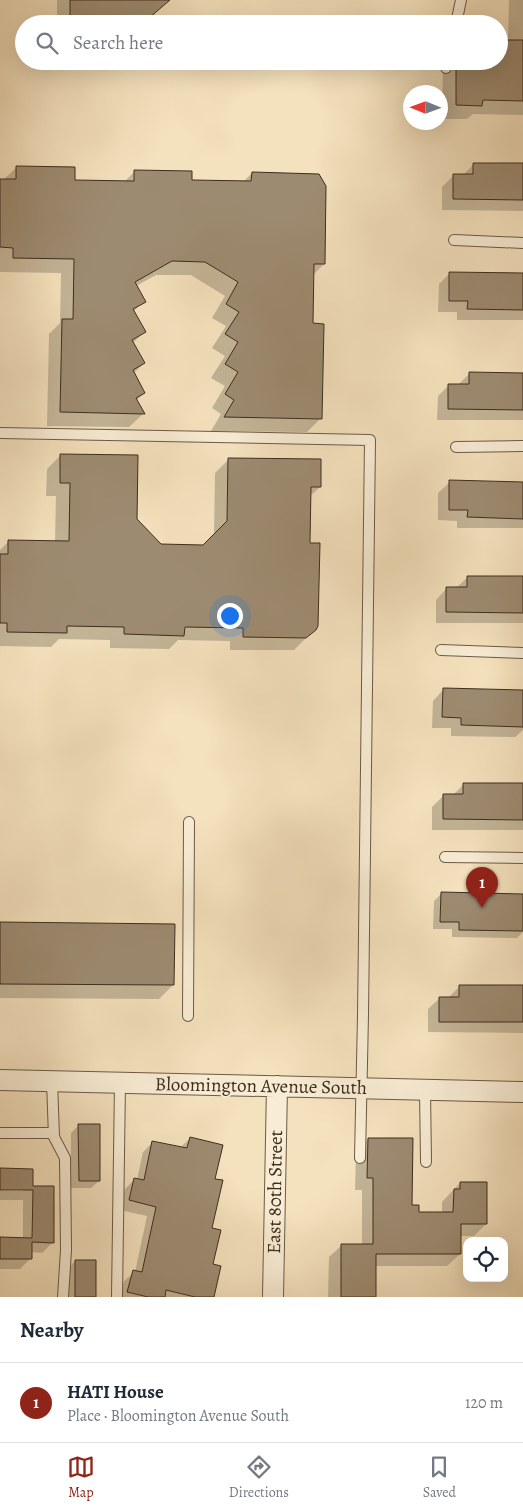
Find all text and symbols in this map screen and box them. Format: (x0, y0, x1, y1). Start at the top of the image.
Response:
search box (15, 15, 508, 70)
icon: search (33, 29, 61, 57)
text: Search here (73, 30, 163, 56)
north arrow (403, 85, 448, 130)
your location (217, 603, 243, 629)
pin: 1 (466, 867, 498, 908)
street label: Bloomington Avenue South (155, 1071, 367, 1101)
street label: East 80th Street (261, 1130, 289, 1254)
map controls (463, 1237, 508, 1282)
button: locate (463, 1237, 508, 1282)
text: Nearby (20, 1316, 83, 1344)
text: HATI House (67, 1379, 164, 1405)
text: 1 (33, 1392, 39, 1414)
text: 120 m (465, 1392, 503, 1414)
text: Place · Bloomington Avenue South (67, 1405, 289, 1427)
tab: Map (67, 1453, 95, 1502)
tab: Directions (229, 1453, 289, 1502)
tab: Saved (423, 1453, 456, 1502)

